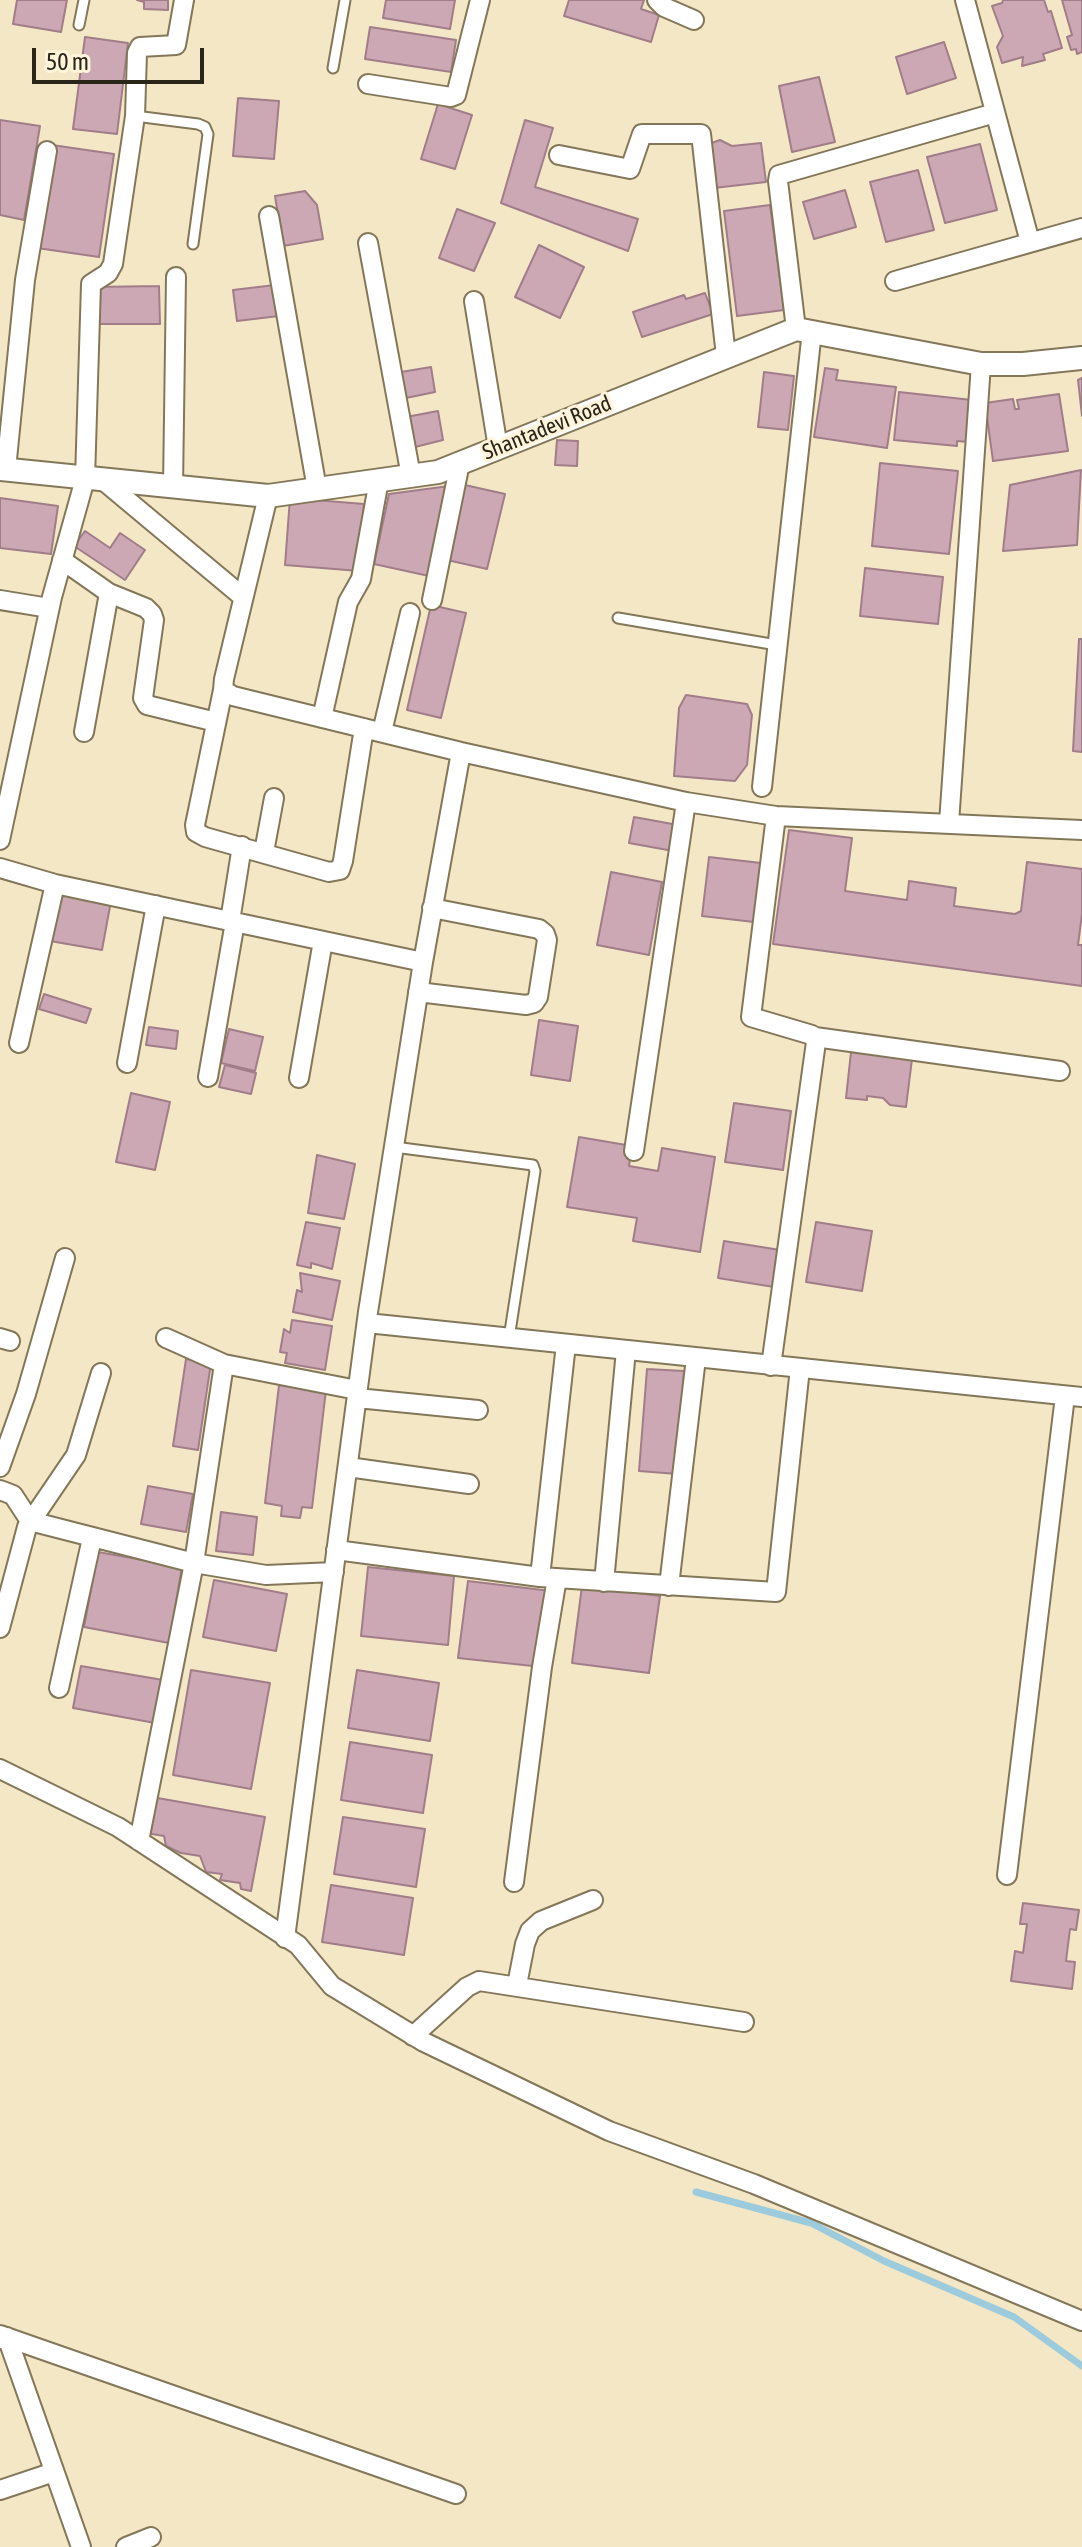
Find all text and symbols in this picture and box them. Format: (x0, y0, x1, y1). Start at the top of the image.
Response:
scale bar (36, 32, 208, 82)
text: 50 m (46, 48, 89, 75)
street label: Shantadevi Road (479, 390, 615, 466)

